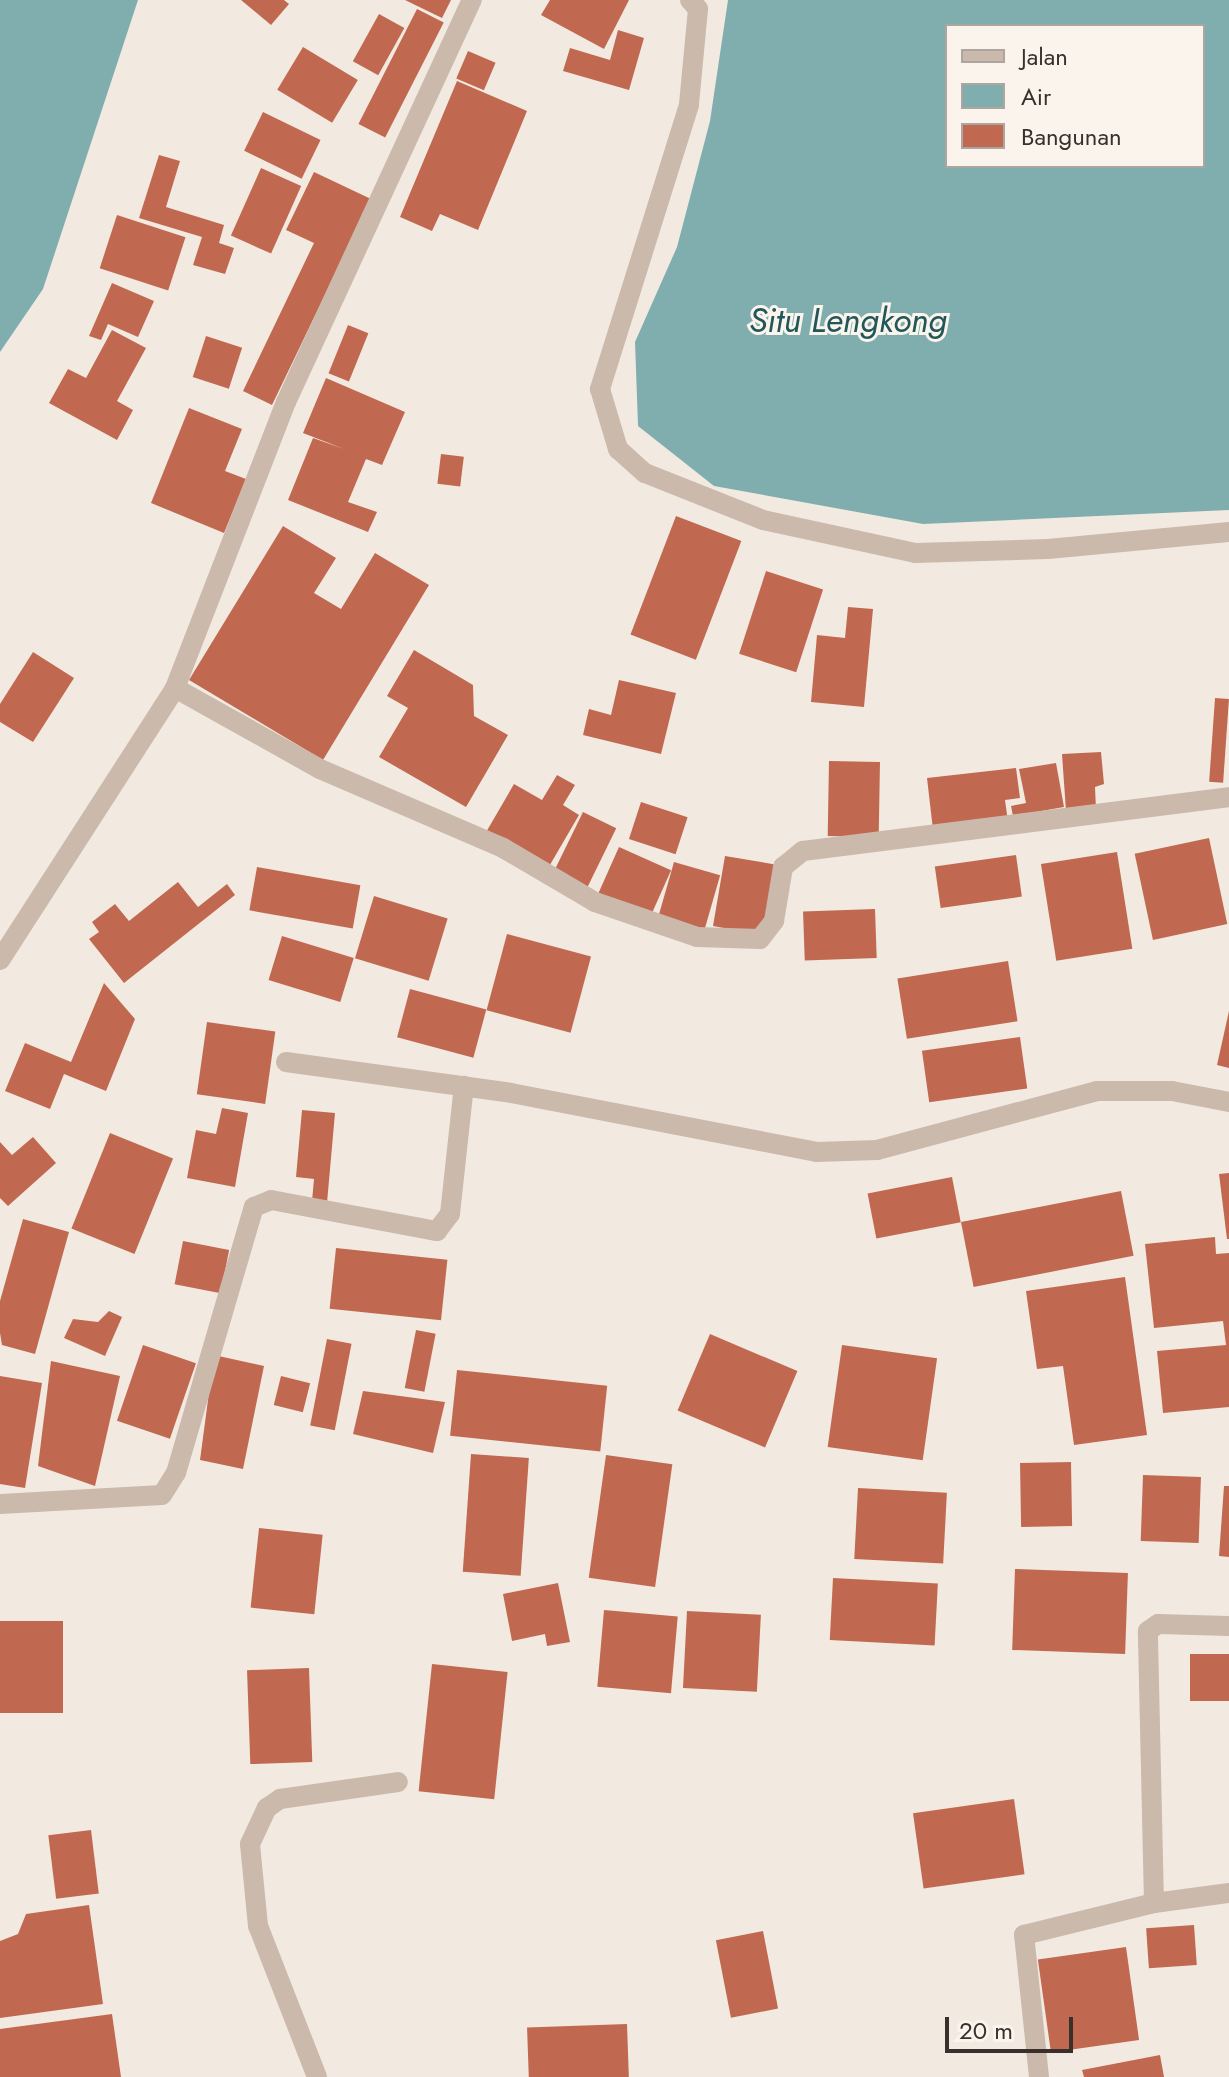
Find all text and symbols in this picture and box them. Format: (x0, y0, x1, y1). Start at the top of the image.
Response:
legend (945, 24, 1205, 168)
text: Jalan (1021, 39, 1068, 74)
text: Air (1021, 79, 1051, 114)
text: Bangunan (1021, 119, 1122, 154)
water label: Situ Lengkong (749, 301, 947, 341)
scale bar (949, 2001, 1077, 2051)
text: 20 m (959, 2013, 1013, 2048)

